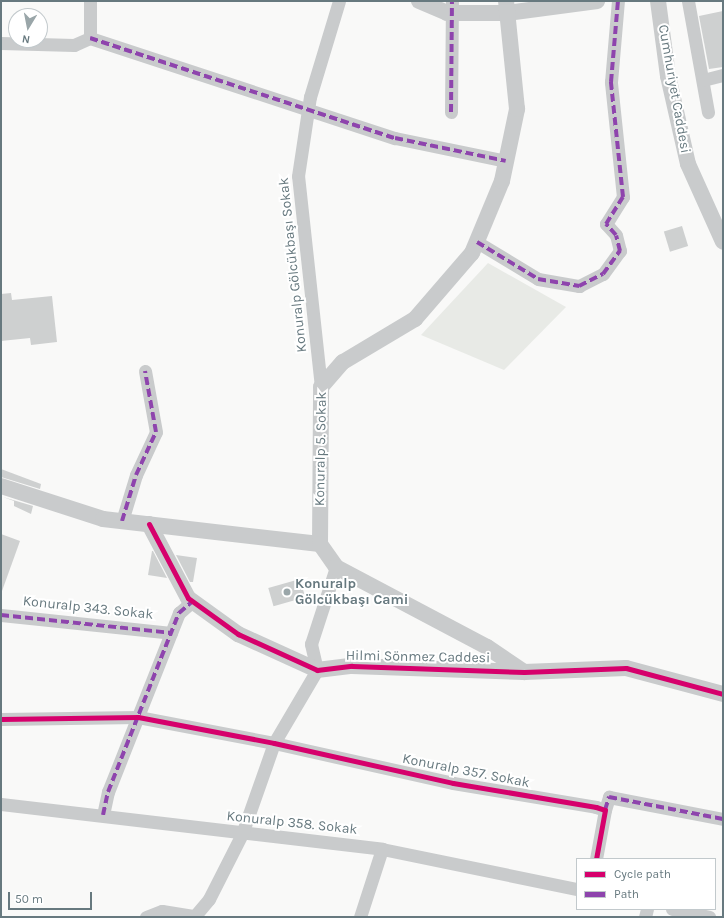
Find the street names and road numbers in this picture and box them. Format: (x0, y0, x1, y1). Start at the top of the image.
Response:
street label: Cumhuriyet Caddesi (654, 23, 694, 155)
street label: Konuralp Gölcükbaşı Sokak (275, 177, 311, 353)
street label: Konuralp 5. Sokak (312, 392, 330, 506)
street label: Konuralp 343. Sokak (22, 593, 154, 623)
street label: Hilmi Sönmez Caddesi (346, 647, 490, 667)
street label: Konuralp 357. Sokak (401, 750, 531, 792)
street label: Konuralp 358. Sokak (226, 808, 358, 838)

